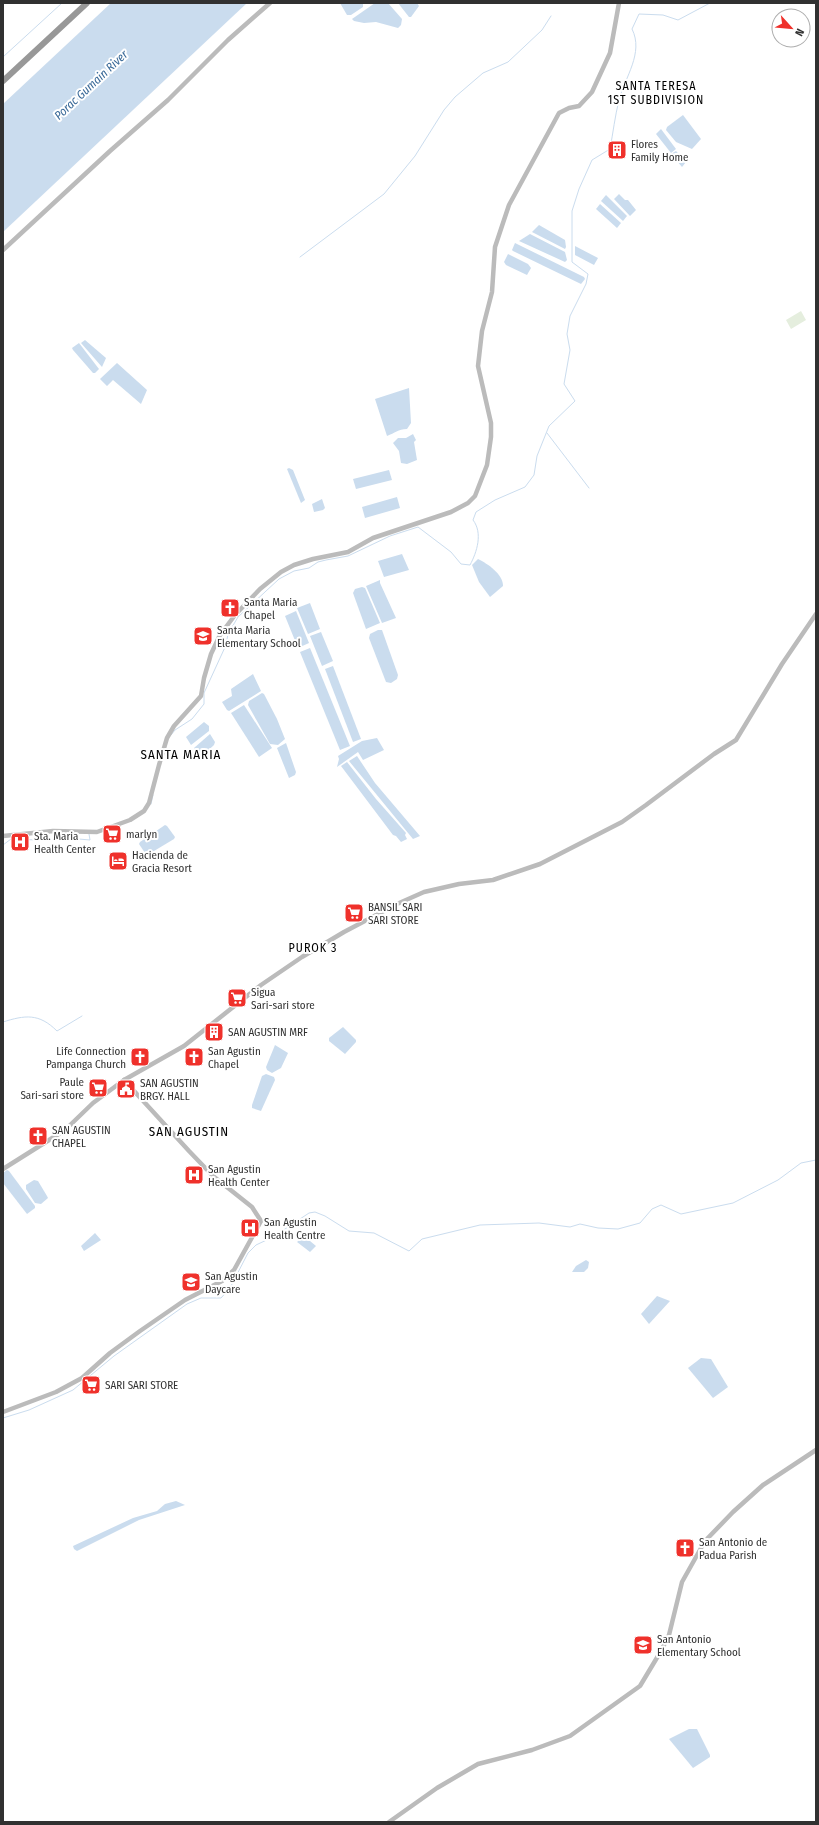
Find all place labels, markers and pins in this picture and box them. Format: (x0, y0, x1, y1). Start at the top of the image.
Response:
place label: Flores Family Home (631, 138, 688, 164)
building icon: Flores Family Home (606, 139, 628, 161)
place label: Santa Maria Chapel (244, 596, 297, 622)
church icon: Santa Maria Chapel (219, 597, 241, 619)
place label: Santa Maria Elementary School (217, 624, 301, 650)
school or university icon: Santa Maria Elementary School (192, 625, 214, 647)
supermarket icon: marlyn (101, 823, 123, 845)
place label: marlyn (126, 828, 157, 841)
place label: Sta. Maria Health Center (34, 830, 96, 856)
hospital icon: Sta. Maria Health Center (9, 831, 31, 853)
place label: Hacienda de Gracia Resort (132, 849, 192, 875)
hotel icon: Hacienda de Gracia Resort (107, 850, 129, 872)
place label: BANSIL SARI SARI STORE (368, 901, 422, 927)
supermarket icon: BANSIL SARI SARI STORE (343, 902, 365, 924)
place label: Sigua Sari-sari store (251, 986, 315, 1012)
supermarket icon: Sigua Sari-sari store (226, 987, 248, 1009)
building icon: SAN AGUSTIN MRF (203, 1021, 225, 1043)
place label: SAN AGUSTIN MRF (228, 1026, 308, 1039)
place label: Life Connection Pampanga Church (46, 1045, 126, 1071)
place label: San Agustin Chapel (208, 1045, 261, 1071)
church icon: Life Connection Pampanga Church (129, 1046, 151, 1068)
church icon: San Agustin Chapel (183, 1046, 205, 1068)
place label: Paule Sari-sari store (20, 1076, 84, 1102)
supermarket icon: Paule Sari-sari store (87, 1077, 109, 1099)
place label: SAN AGUSTIN BRGY. HALL (140, 1077, 199, 1103)
public building icon: SAN AGUSTIN BRGY. HALL (115, 1078, 137, 1100)
place label: SAN AGUSTIN CHAPEL (52, 1124, 111, 1150)
church icon: SAN AGUSTIN CHAPEL (27, 1125, 49, 1147)
place label: San Agustin Health Center (208, 1163, 270, 1189)
hospital icon: San Agustin Health Center (183, 1164, 205, 1186)
place label: San Agustin Health Centre (264, 1216, 325, 1242)
hospital icon: San Agustin Health Centre (239, 1217, 261, 1239)
place label: San Agustin Daycare (205, 1270, 258, 1296)
school or university icon: San Agustin Daycare (180, 1271, 202, 1293)
supermarket icon: SARI SARI STORE (80, 1374, 102, 1396)
place label: SARI SARI STORE (105, 1379, 178, 1392)
place label: San Antonio de Padua Parish (699, 1536, 767, 1562)
church icon: San Antonio de Padua Parish (674, 1537, 696, 1559)
place label: San Antonio Elementary School (657, 1633, 741, 1659)
school or university icon: San Antonio Elementary School (632, 1634, 654, 1656)

